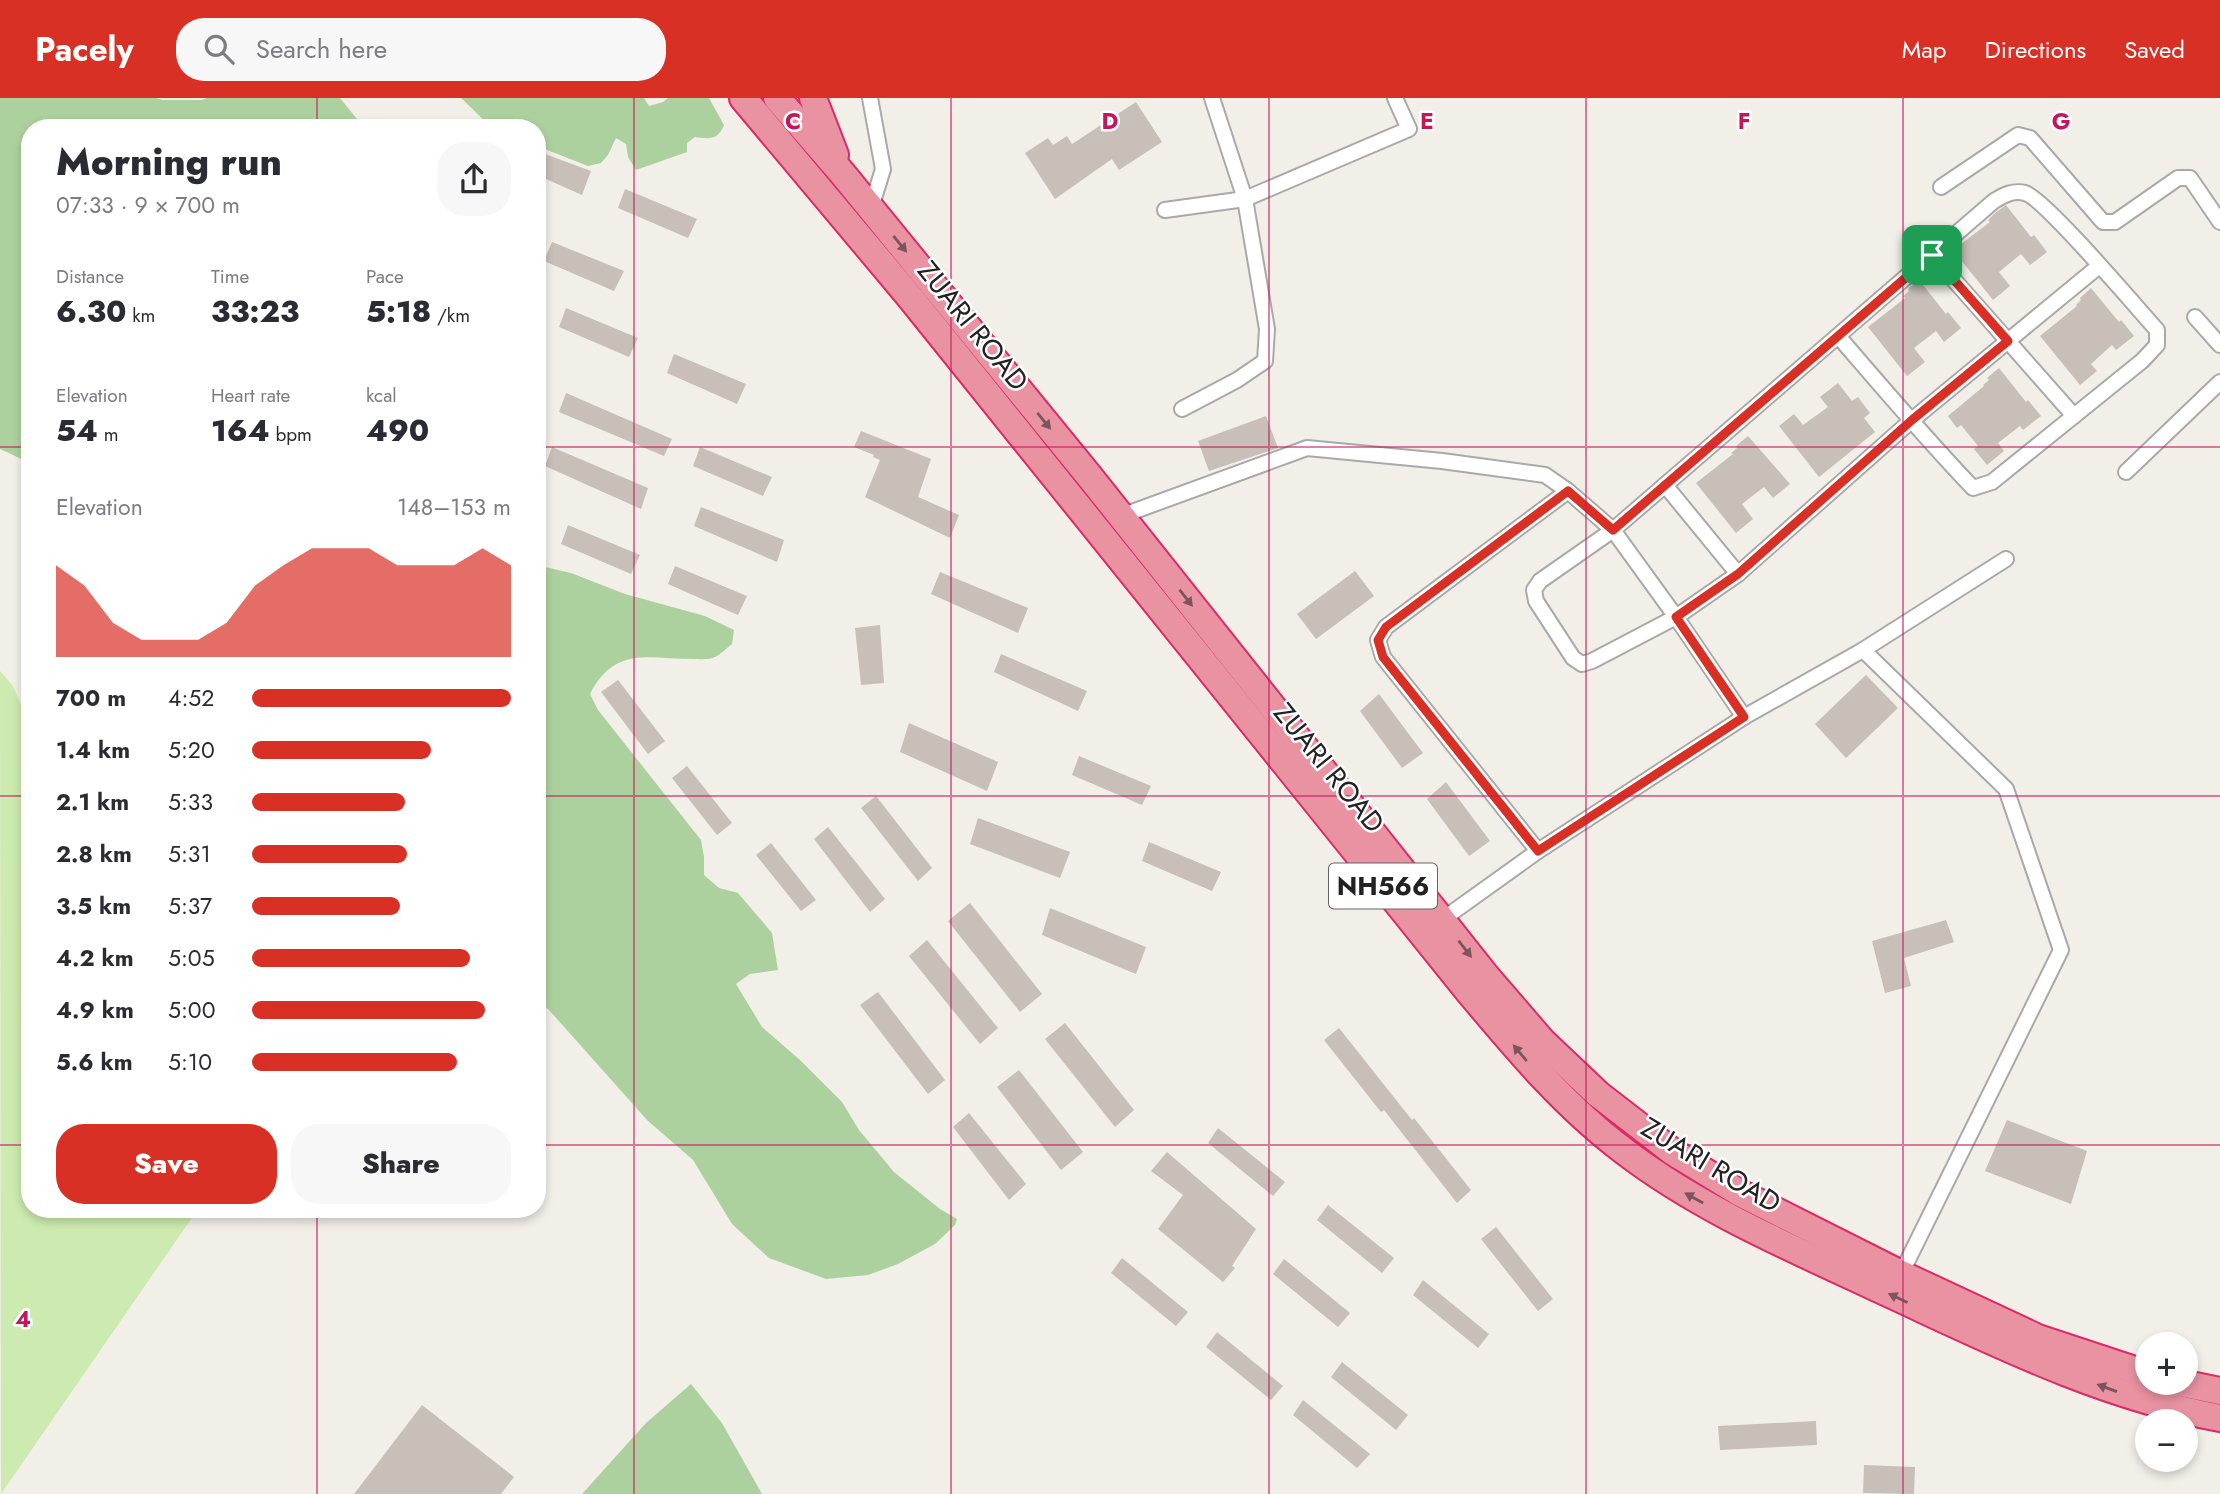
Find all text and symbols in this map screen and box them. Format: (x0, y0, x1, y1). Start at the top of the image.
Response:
search box (176, 18, 666, 81)
text: Pacely (35, 26, 134, 73)
icon: search (200, 30, 238, 68)
text: Search here (256, 30, 387, 68)
text: Map (1902, 32, 1947, 67)
text: Directions (1985, 32, 2086, 67)
text: Saved (2124, 32, 2185, 67)
text: C (785, 104, 801, 138)
text: D (1102, 104, 1119, 138)
text: E (1420, 104, 1434, 138)
text: F (1738, 104, 1750, 138)
text: G (2052, 104, 2070, 138)
text: Morning run (56, 134, 282, 189)
button: share (437, 142, 511, 216)
text: 07:33 · 9 × 700 m (56, 188, 240, 222)
pin (1902, 225, 1962, 285)
one-way arrow (892, 235, 907, 253)
icon: arrive (1913, 236, 1951, 274)
street label: ZUARI ROAD (908, 252, 1038, 400)
text: Distance (56, 263, 124, 290)
text: Time (211, 263, 249, 290)
text: Pace (366, 263, 404, 290)
text: 6.30 (56, 290, 127, 333)
text: 33:23 (211, 290, 299, 333)
text: 5:18 (366, 290, 431, 333)
text: km (127, 302, 155, 329)
text: /km (431, 302, 470, 329)
text: Elevation (56, 382, 128, 409)
text: Heart rate (211, 382, 290, 409)
text: kcal (366, 382, 397, 409)
text: 54 (56, 409, 98, 452)
text: 164 (211, 409, 270, 452)
text: 490 (366, 409, 429, 452)
one-way arrow (1036, 411, 1051, 429)
text: m (98, 421, 119, 448)
text: bpm (270, 421, 312, 448)
text: Elevation (56, 490, 143, 524)
text: 148–153 m (397, 490, 511, 524)
one-way arrow (1178, 589, 1193, 607)
text: 700 m (56, 681, 126, 715)
text: 4:52 (168, 681, 214, 715)
street label: ZUARI ROAD (1264, 694, 1394, 842)
text: 1.4 km (56, 733, 130, 767)
text: 5:20 (168, 733, 215, 767)
text: 2.1 km (56, 785, 129, 819)
text: 5:33 (168, 785, 213, 819)
text: 2.8 km (56, 837, 132, 871)
text: 5:31 (168, 837, 211, 871)
road number: NH566 (1329, 864, 1437, 908)
text: 3.5 km (56, 889, 131, 923)
text: 5:37 (168, 889, 212, 923)
one-way arrow (1457, 940, 1471, 958)
text: 4.2 km (56, 941, 134, 975)
text: 5:05 (168, 941, 215, 975)
text: 4.9 km (56, 993, 134, 1027)
text: 5:00 (168, 993, 215, 1027)
one-way arrow (1513, 1044, 1528, 1061)
text: 5.6 km (56, 1045, 133, 1079)
text: 5:10 (168, 1045, 212, 1079)
street label: ZUARI ROAD (1633, 1107, 1789, 1223)
button: Save (56, 1124, 277, 1204)
button: Share (291, 1124, 511, 1204)
one-way arrow (1684, 1192, 1704, 1203)
one-way arrow (1888, 1292, 1908, 1304)
text: 4 (15, 1302, 31, 1336)
map controls (2135, 1332, 2198, 1472)
button: + (2135, 1332, 2198, 1395)
one-way arrow (2096, 1383, 2117, 1394)
button: − (2135, 1409, 2198, 1472)

